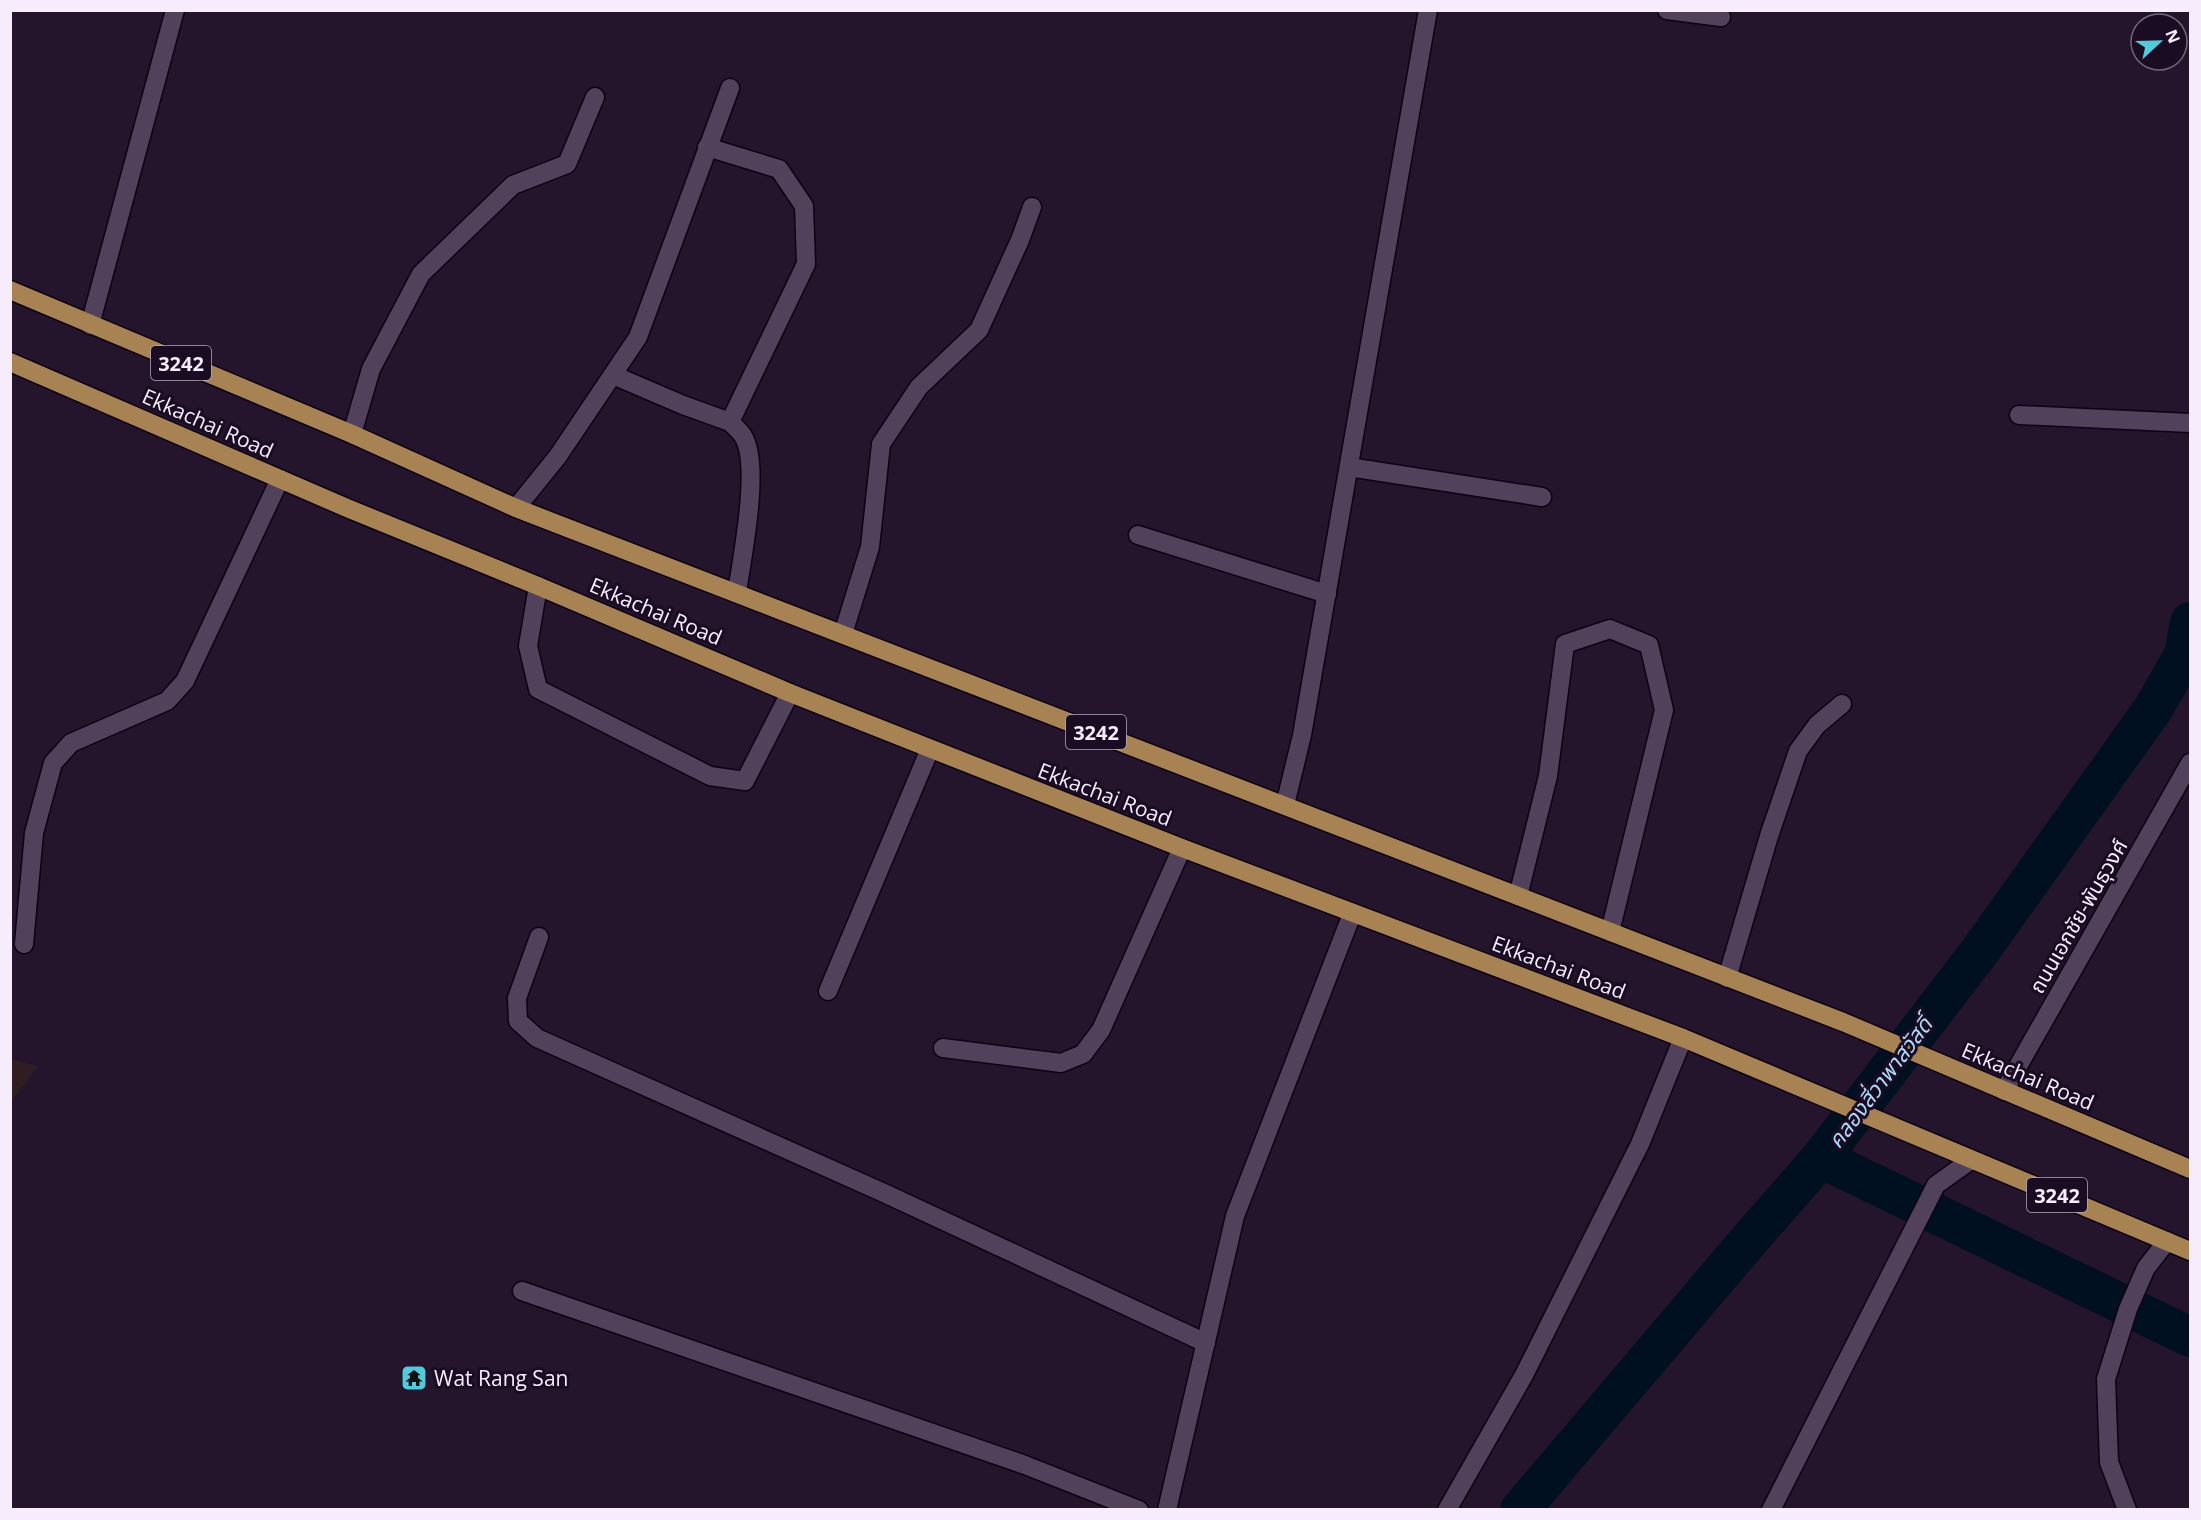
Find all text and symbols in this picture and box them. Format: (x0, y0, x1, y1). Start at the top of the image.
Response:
north arrow (2129, 12, 2189, 72)
text: N (2160, 26, 2186, 47)
road number: 3242 (151, 346, 211, 380)
street label: Ekkachai Road (138, 382, 278, 464)
street label: Ekkachai Road (586, 571, 726, 651)
road number: 3242 (1066, 715, 1126, 749)
street label: Ekkachai Road (1034, 756, 1176, 832)
street label: ถนนเอกชัย-พันธุวงศ์ (2023, 834, 2133, 998)
street label: Ekkachai Road (1488, 929, 1630, 1005)
water label: คลองสี่วาพาสวัสดิ์ (1820, 1006, 1942, 1154)
street label: Ekkachai Road (1958, 1036, 2098, 1116)
road number: 3242 (2027, 1178, 2087, 1212)
temple icon: Wat Rang San (399, 1363, 429, 1393)
place label: Wat Rang San (434, 1364, 568, 1392)

